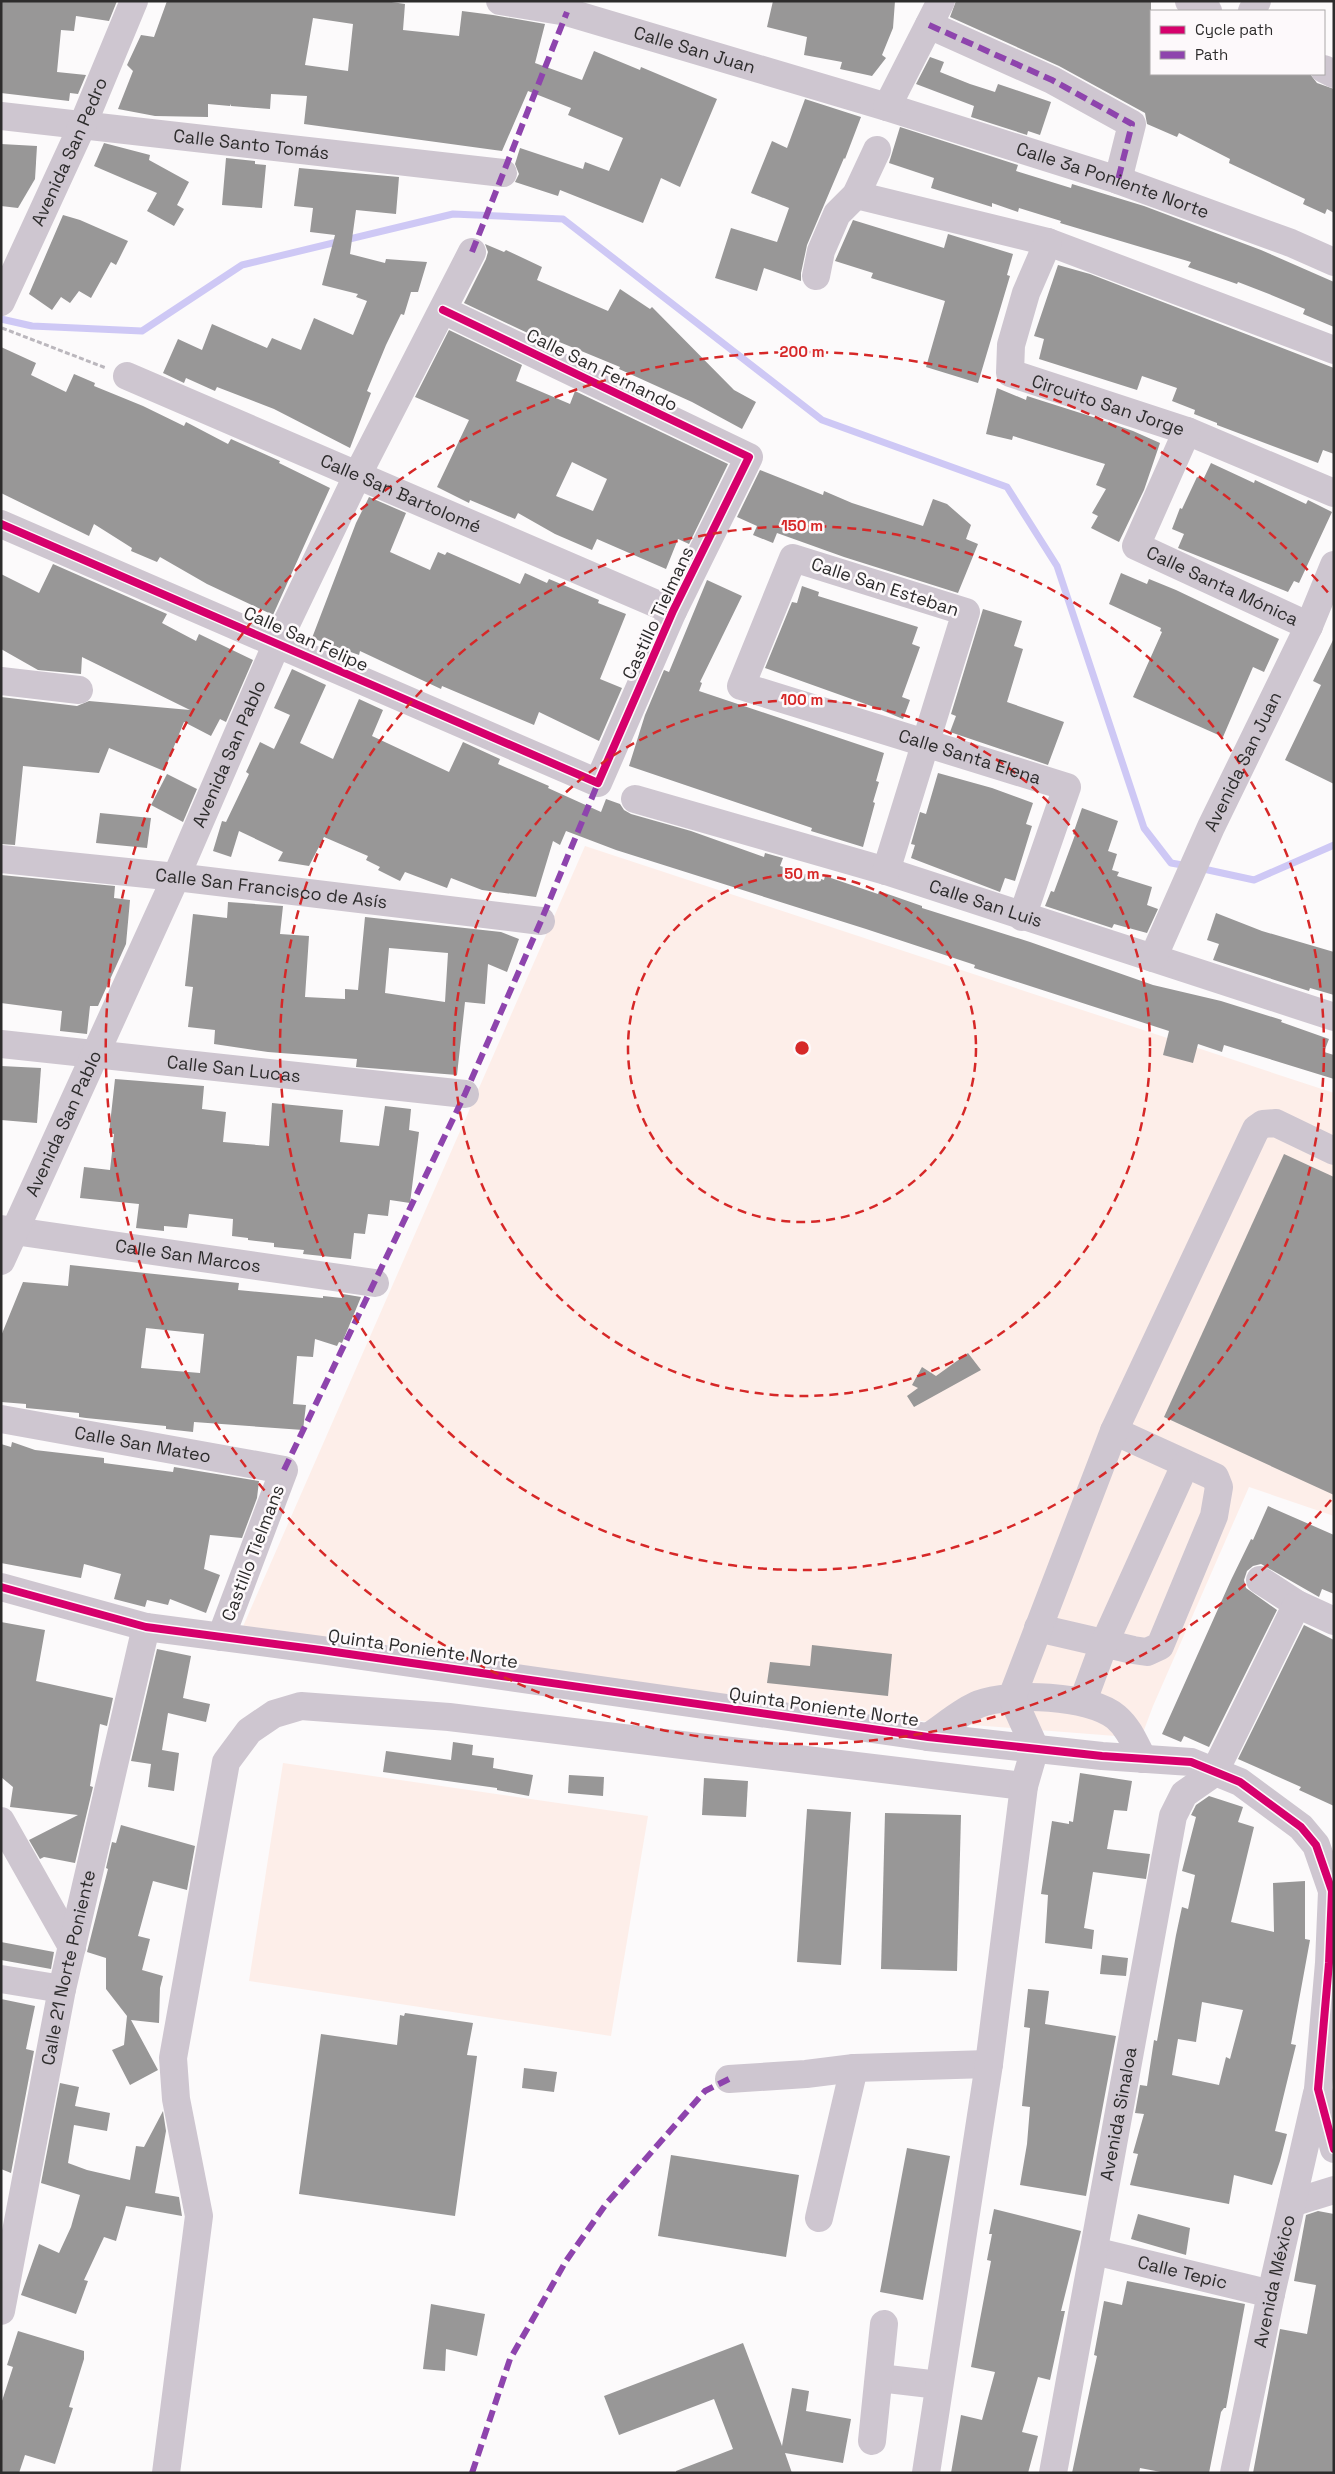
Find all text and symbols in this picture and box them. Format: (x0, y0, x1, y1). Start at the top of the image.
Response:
legend (1150, 10, 1325, 75)
street label: Calle San Juan (631, 20, 758, 78)
text: Cycle path (1195, 20, 1273, 39)
text: Path (1195, 45, 1228, 64)
street label: Avenida San Pedro (26, 74, 112, 230)
street label: Calle Santo Tomás (172, 124, 331, 164)
street label: Calle 3a Poniente Norte (1014, 137, 1212, 223)
street label: Calle San Fernando (523, 323, 682, 416)
text: 200 m (780, 342, 824, 361)
street label: Circuito San Jorge (1029, 369, 1188, 440)
street label: Calle San Bartolomé (317, 449, 485, 538)
text: 150 m (781, 516, 823, 535)
street label: Calle Santa Mónica (1143, 540, 1302, 631)
street label: Castillo Tielmans (617, 543, 698, 683)
street label: Calle San Esteban (808, 552, 962, 621)
street label: Calle San Felipe (240, 601, 372, 676)
street label: Avenida San Pablo (187, 677, 271, 831)
street label: Avenida San Juan (1199, 688, 1286, 835)
text: 100 m (781, 690, 823, 709)
street label: Calle Santa Elena (896, 724, 1044, 789)
street label: Calle San Francisco de Asís (154, 863, 389, 913)
text: 50 m (784, 864, 820, 883)
street label: Calle San Luis (926, 874, 1045, 932)
centre of rings (793, 1039, 811, 1057)
street label: Avenida San Pablo (20, 1047, 106, 1200)
street label: Calle San Lucas (166, 1050, 302, 1087)
street label: Calle San Marcos (114, 1234, 262, 1277)
street label: Calle San Mateo (73, 1420, 213, 1468)
street label: Castillo Tielmans (216, 1481, 289, 1624)
street label: Quinta Poniente Norte (327, 1624, 520, 1673)
street label: Quinta Poniente Norte (728, 1682, 921, 1731)
street label: Calle 21 Norte Poniente (36, 1867, 100, 2067)
street label: Avenida Sinaloa (1095, 2045, 1142, 2183)
street label: Avenida México (1248, 2212, 1300, 2350)
street label: Calle Tepic (1135, 2250, 1230, 2294)

